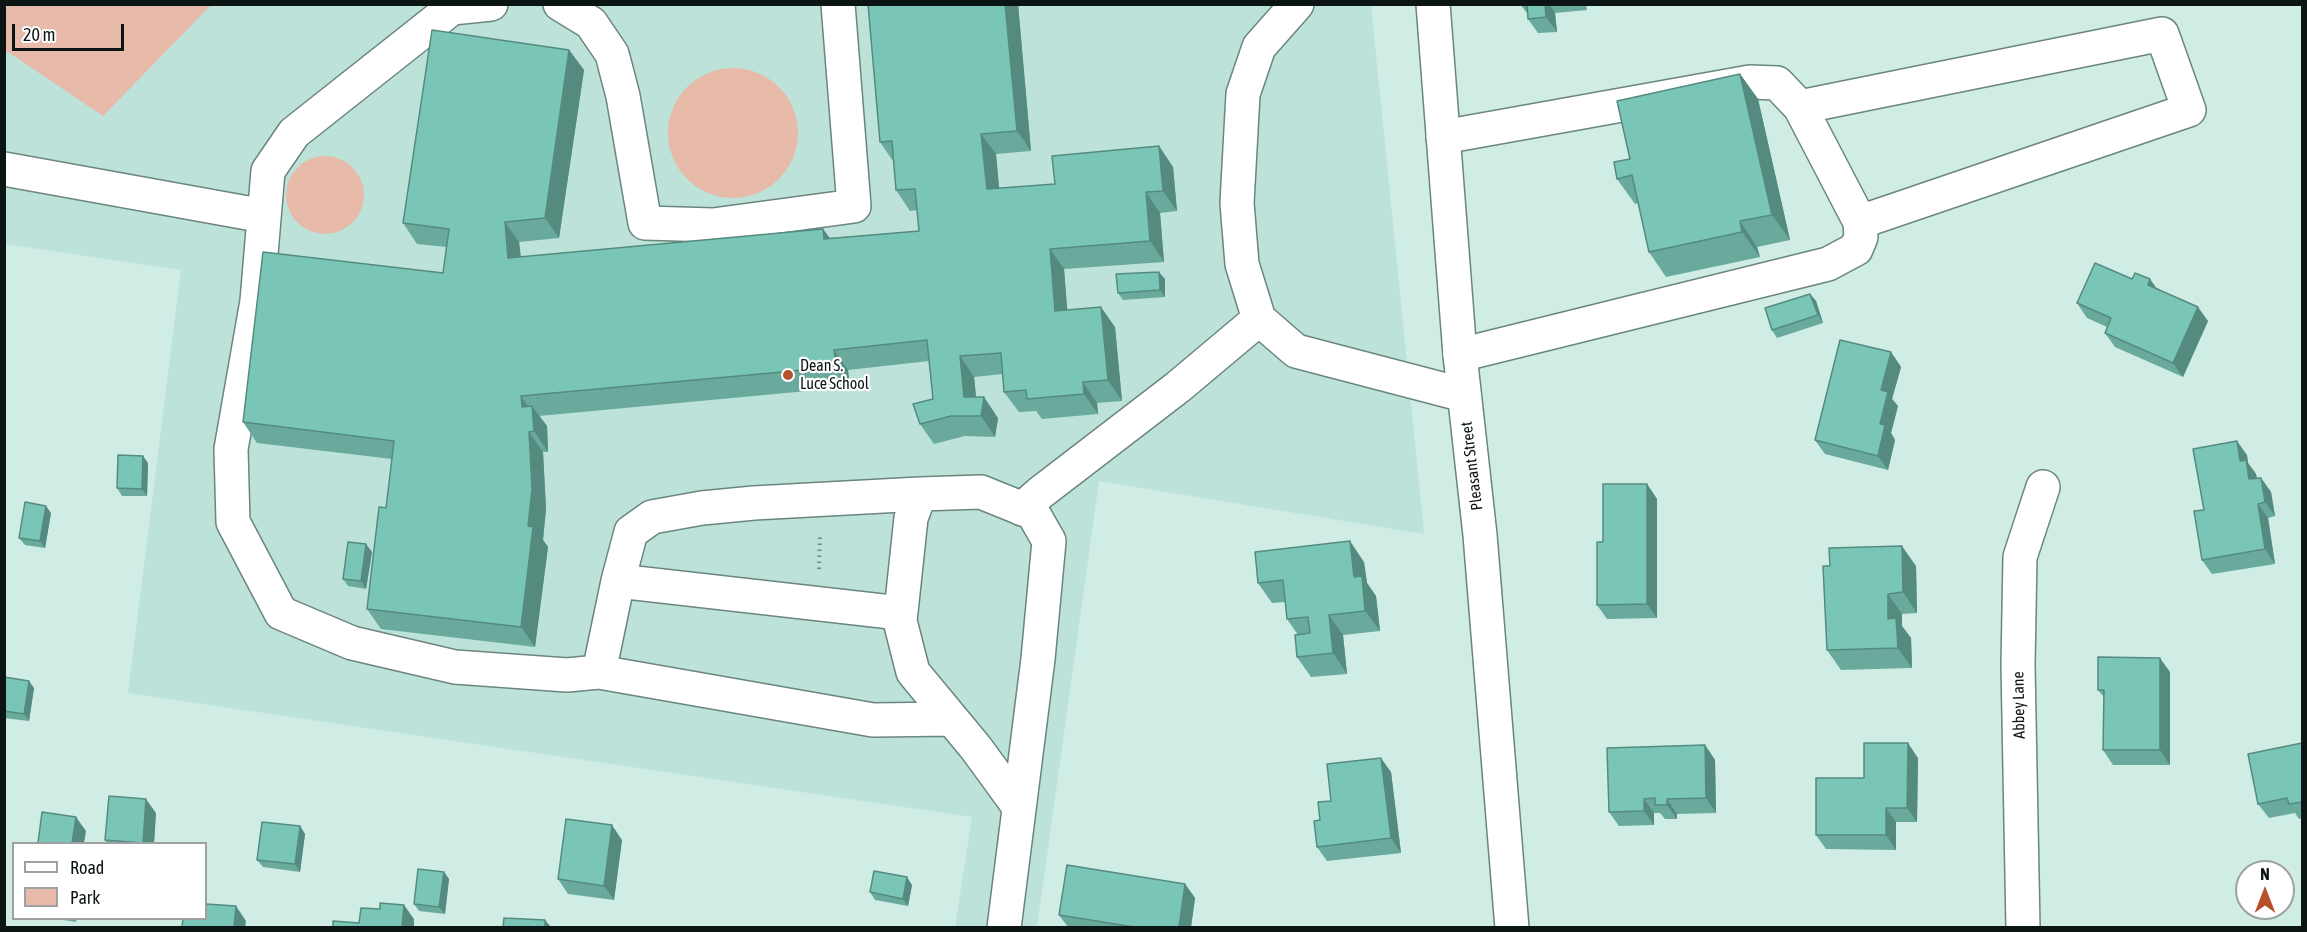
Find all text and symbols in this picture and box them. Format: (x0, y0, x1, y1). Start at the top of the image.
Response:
scale bar (15, 12, 128, 50)
text: 20 m (23, 24, 55, 45)
place label: Dean S. Luce School (800, 356, 869, 394)
marker: Dean S. Luce School (781, 368, 795, 382)
street label: Pleasant Street (1457, 420, 1487, 512)
street label: Abbey Lane (2009, 671, 2029, 739)
legend (12, 842, 207, 920)
text: Road (70, 857, 104, 878)
north arrow (2235, 860, 2295, 920)
text: N (2260, 865, 2270, 883)
text: Park (70, 887, 100, 908)

